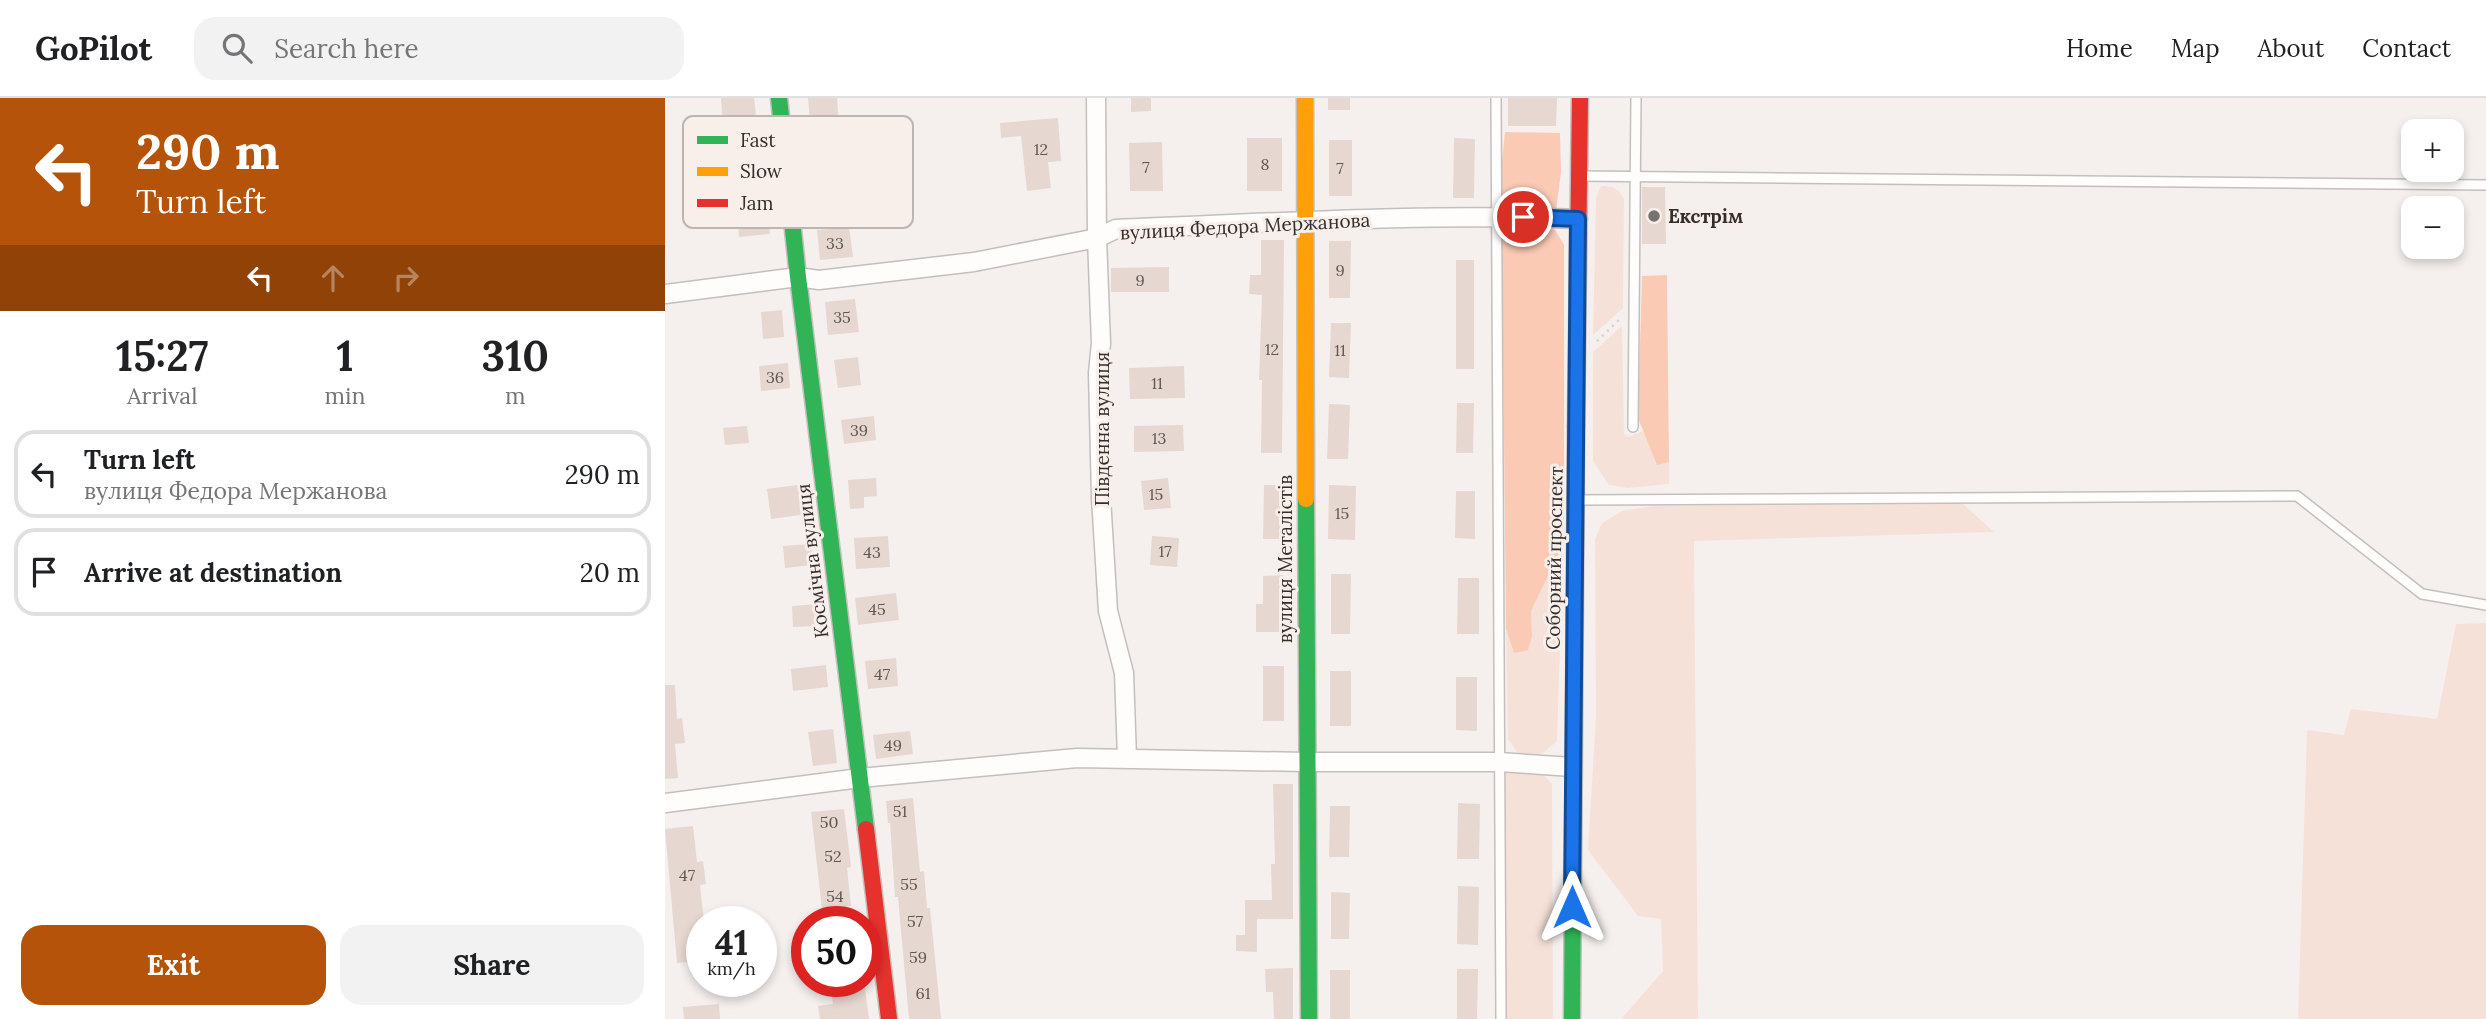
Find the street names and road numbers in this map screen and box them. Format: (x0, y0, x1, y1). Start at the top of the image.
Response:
street label: вулиця Федора Мержанова (1119, 207, 1371, 245)
street label: Південна вулиця (1090, 352, 1114, 506)
street label: Соборний проспект (1540, 466, 1568, 650)
street label: вулиця Металістів (1273, 475, 1297, 643)
street label: Космічна вулиця (791, 482, 833, 640)

